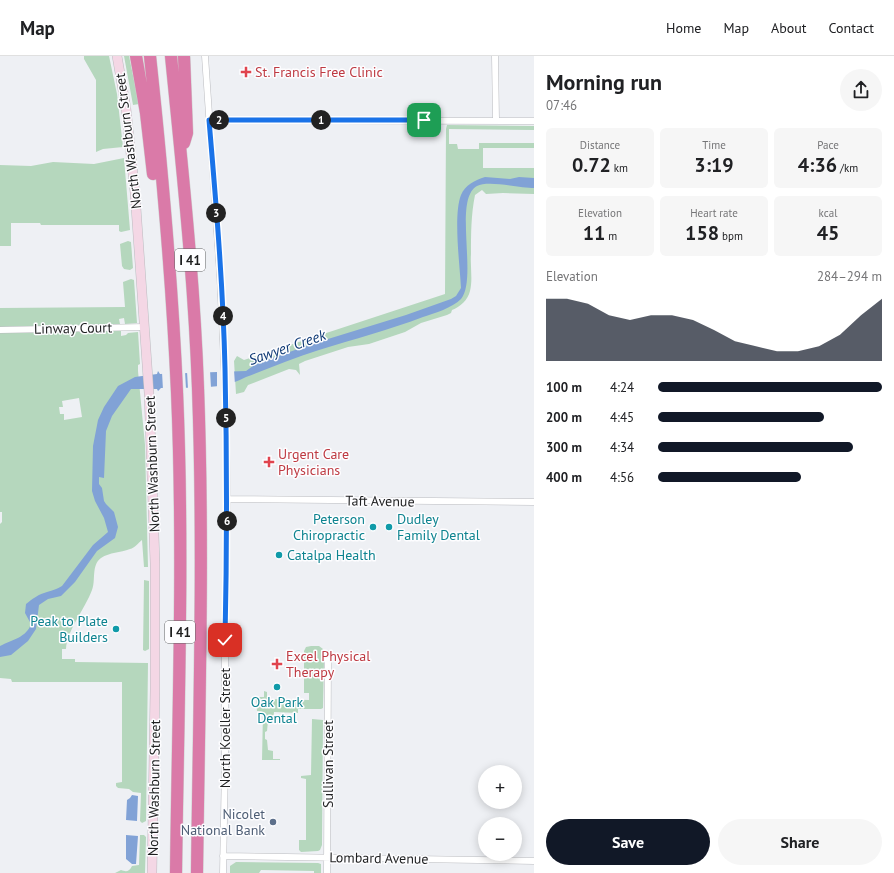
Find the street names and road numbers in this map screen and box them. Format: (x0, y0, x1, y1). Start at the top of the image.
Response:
street label: North Washburn Street (111, 72, 145, 210)
road number: I 41 (175, 249, 205, 271)
street label: Linway Court (34, 318, 112, 338)
street label: North Washburn Street (141, 395, 163, 533)
street label: Taft Avenue (345, 491, 415, 511)
road number: I 41 (165, 621, 195, 643)
street label: North Koeller Street (216, 668, 234, 788)
street label: North Washburn Street (144, 719, 164, 856)
street label: Sullivan Street (319, 720, 337, 808)
street label: Lombard Avenue (329, 848, 429, 868)

